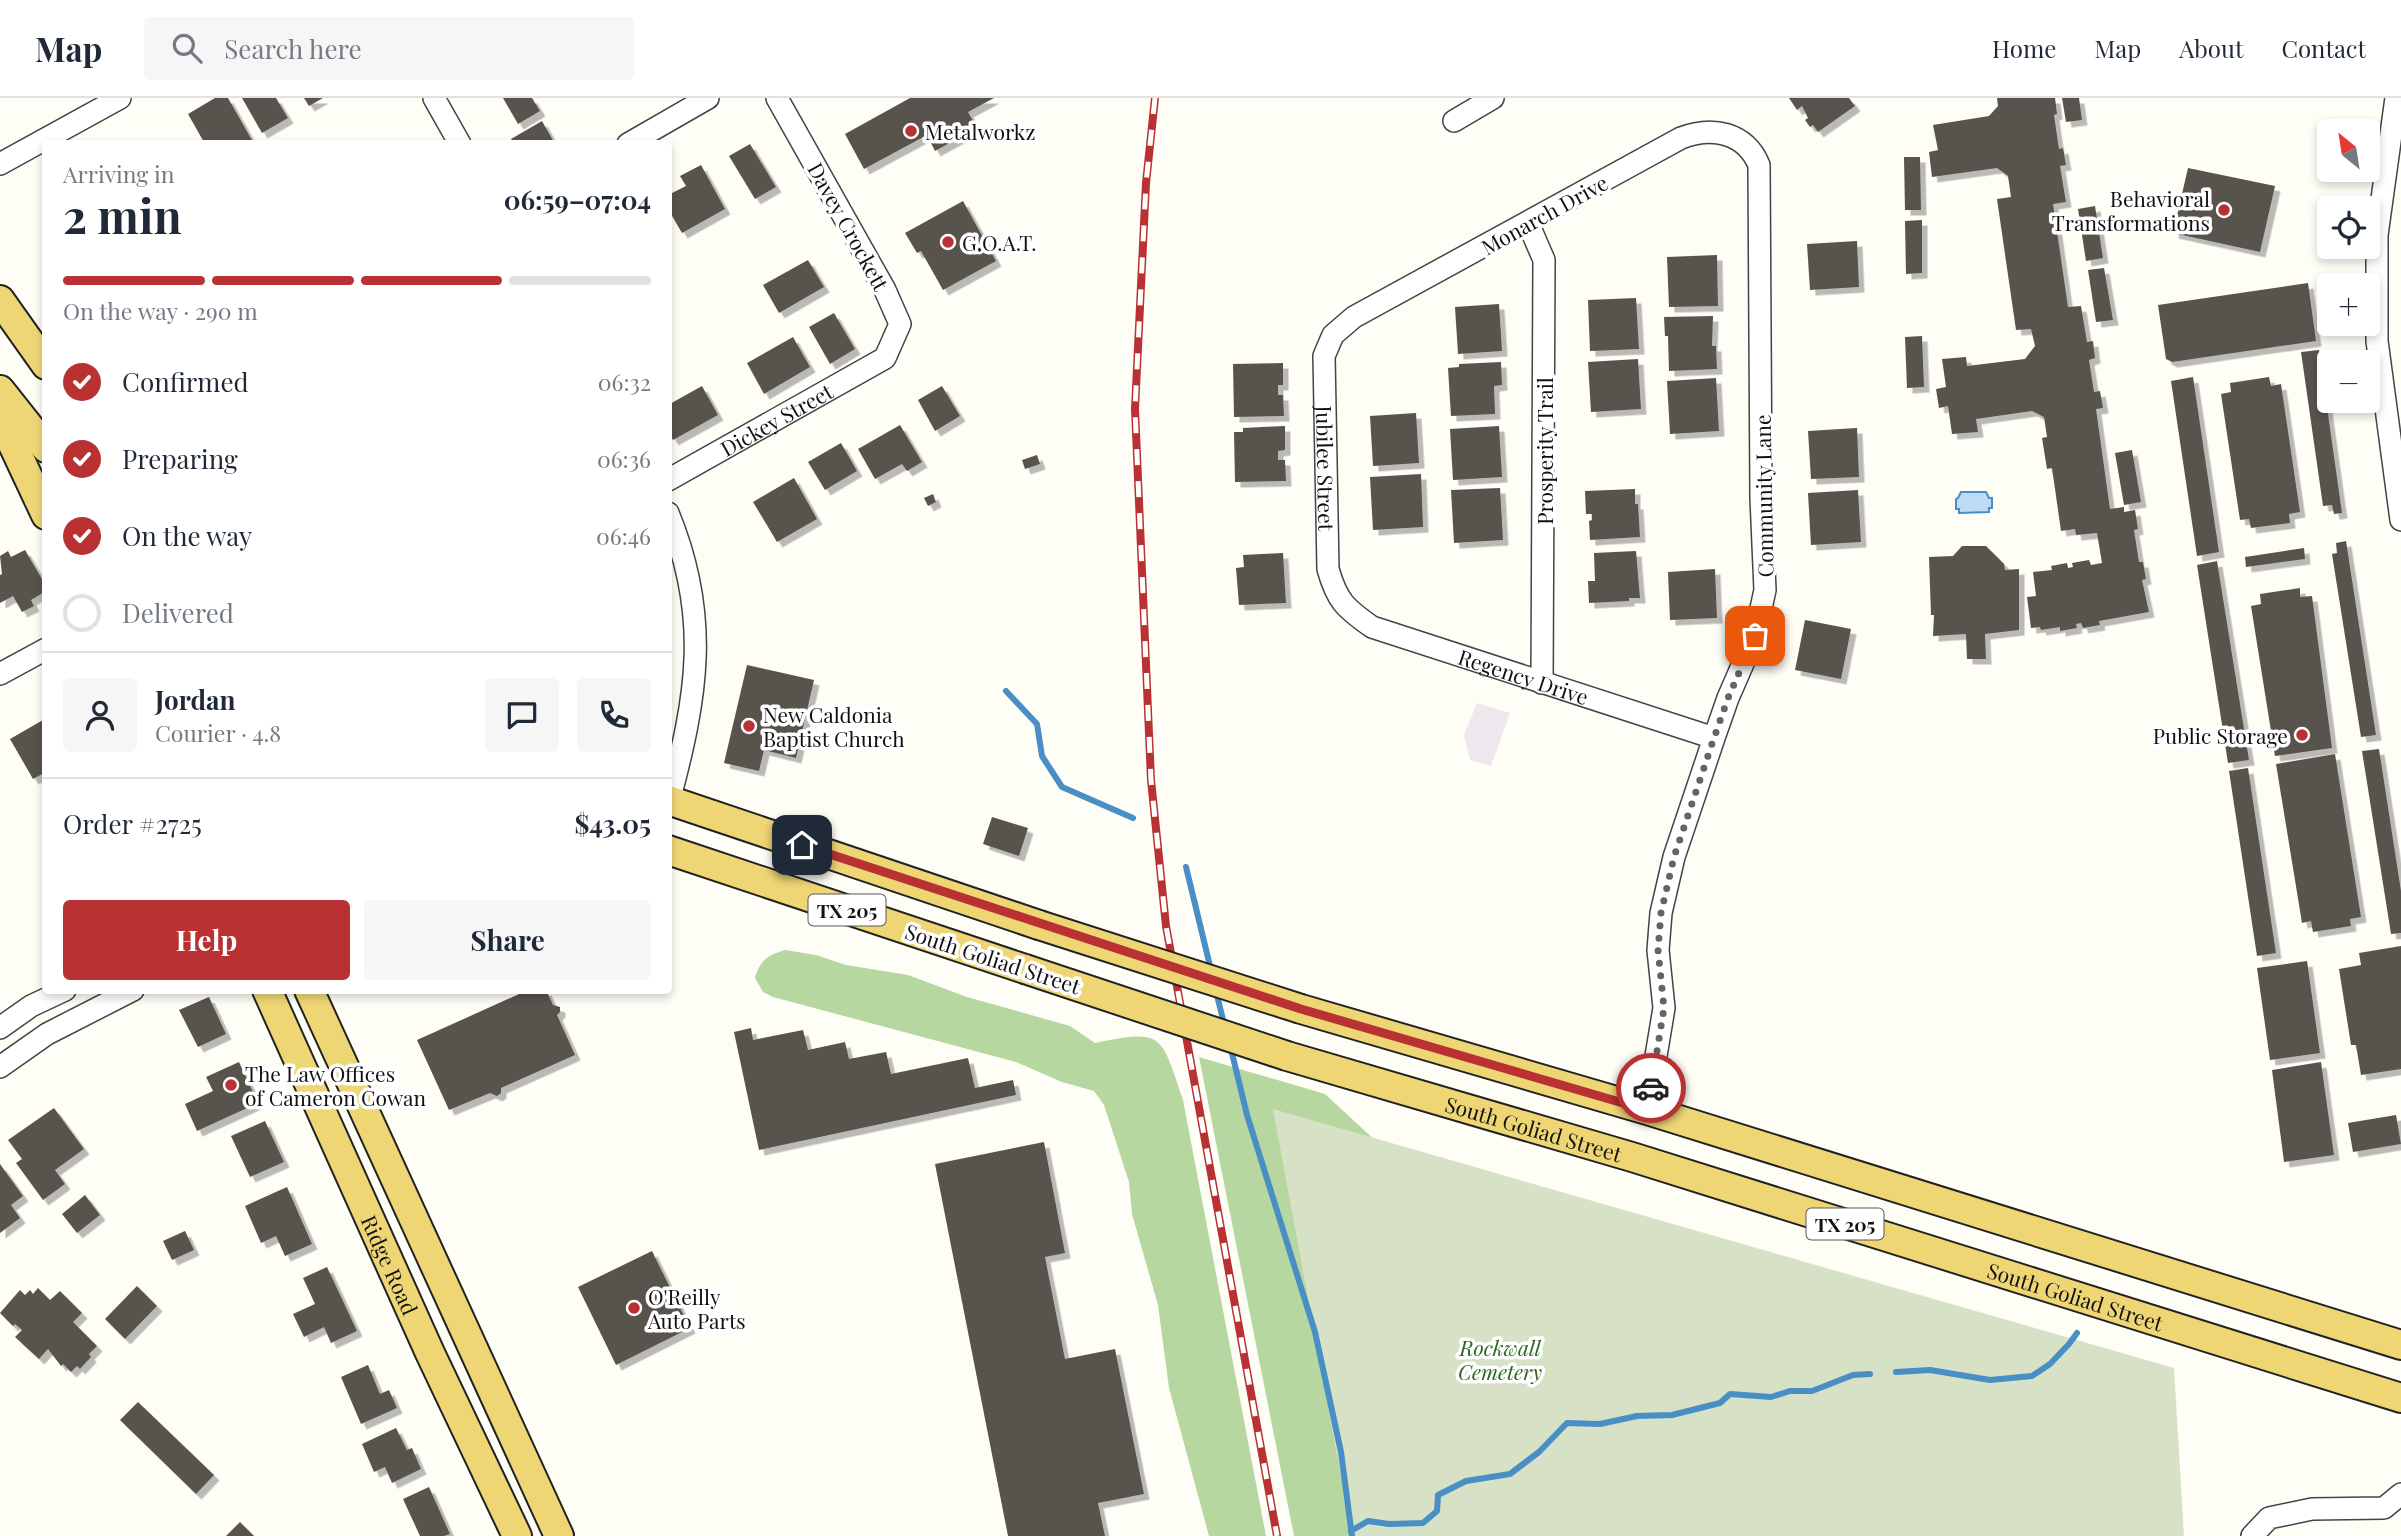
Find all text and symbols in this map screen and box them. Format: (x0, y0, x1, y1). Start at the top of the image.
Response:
search box (144, 17, 634, 80)
text: Map (35, 26, 102, 70)
icon: search (168, 29, 206, 67)
text: Search here (224, 31, 362, 66)
text: Home (1992, 32, 2056, 64)
text: Map (2094, 32, 2141, 64)
text: About (2179, 32, 2243, 64)
text: Contact (2281, 32, 2366, 64)
place label: Metalworkz (925, 117, 1035, 145)
north arrow (2317, 119, 2380, 182)
map controls (2317, 119, 2380, 413)
marker: Metalworkz (903, 123, 919, 139)
street label: Davey Crockett (802, 157, 896, 295)
text: Arriving in (63, 158, 175, 189)
street label: Monarch Drive (1476, 168, 1612, 260)
text: 06:59–07:04 (504, 182, 651, 217)
text: 2 min (63, 184, 182, 246)
place label: Behavioral Transformations (2052, 184, 2210, 236)
button: locate (2317, 196, 2380, 259)
marker: Behavioral Transformations (2216, 202, 2232, 218)
place label: G.O.A.T. (962, 228, 1037, 256)
marker: G.O.A.T. (940, 234, 956, 250)
button: + (2317, 273, 2380, 336)
text: On the way · 290 m (63, 295, 258, 326)
button: − (2317, 350, 2380, 413)
icon: check (63, 363, 101, 401)
text: Confirmed (122, 364, 249, 399)
text: 06:32 (598, 366, 651, 397)
street label: Dickey Street (715, 376, 838, 462)
street label: Prosperity Trail (1530, 377, 1558, 525)
street label: Jubilee Street (1311, 404, 1341, 532)
street label: Community Lane (1748, 414, 1778, 578)
icon: check (63, 440, 101, 478)
text: Preparing (122, 441, 238, 476)
text: 06:36 (597, 443, 651, 474)
icon: check (63, 517, 101, 555)
text: On the way (122, 518, 252, 553)
text: 06:46 (596, 520, 651, 551)
text: Delivered (122, 595, 234, 630)
pin (1725, 606, 1785, 666)
icon: bag (1736, 617, 1774, 655)
street label: Regency Drive (1455, 642, 1592, 710)
button: person (63, 678, 137, 752)
button: chat (485, 678, 559, 752)
button: phone (577, 678, 651, 752)
text: Jordan (155, 682, 235, 717)
place label: New Caldonia Baptist Church (763, 700, 905, 752)
text: Courier · 4.8 (155, 717, 281, 748)
marker: New Caldonia Baptist Church (741, 718, 757, 734)
place label: Public Storage (2153, 721, 2288, 749)
marker: Public Storage (2294, 727, 2310, 743)
text: Order #2725 (63, 806, 202, 841)
text: $43.05 (574, 806, 651, 841)
pin (772, 815, 832, 875)
icon: home (783, 826, 821, 864)
road number: TX 205 (808, 894, 886, 926)
button: Help (63, 900, 350, 980)
button: Share (364, 900, 651, 980)
street label: South Goliad Street (902, 916, 1085, 1000)
courier (1616, 1053, 1686, 1123)
place label: The Law Offices of Cameron Cowan (245, 1059, 426, 1111)
icon: car (1632, 1069, 1670, 1107)
marker: The Law Offices of Cameron Cowan (223, 1077, 239, 1093)
street label: South Goliad Street (1442, 1089, 1626, 1167)
road number: TX 205 (1806, 1208, 1884, 1240)
street label: Ridge Road (356, 1210, 425, 1319)
street label: South Goliad Street (1984, 1255, 2167, 1337)
place label: O'Reilly Auto Parts (647, 1282, 746, 1334)
marker: O'Reilly Auto Parts (626, 1300, 642, 1316)
park label: Rockwall Cemetery (1458, 1333, 1542, 1385)

